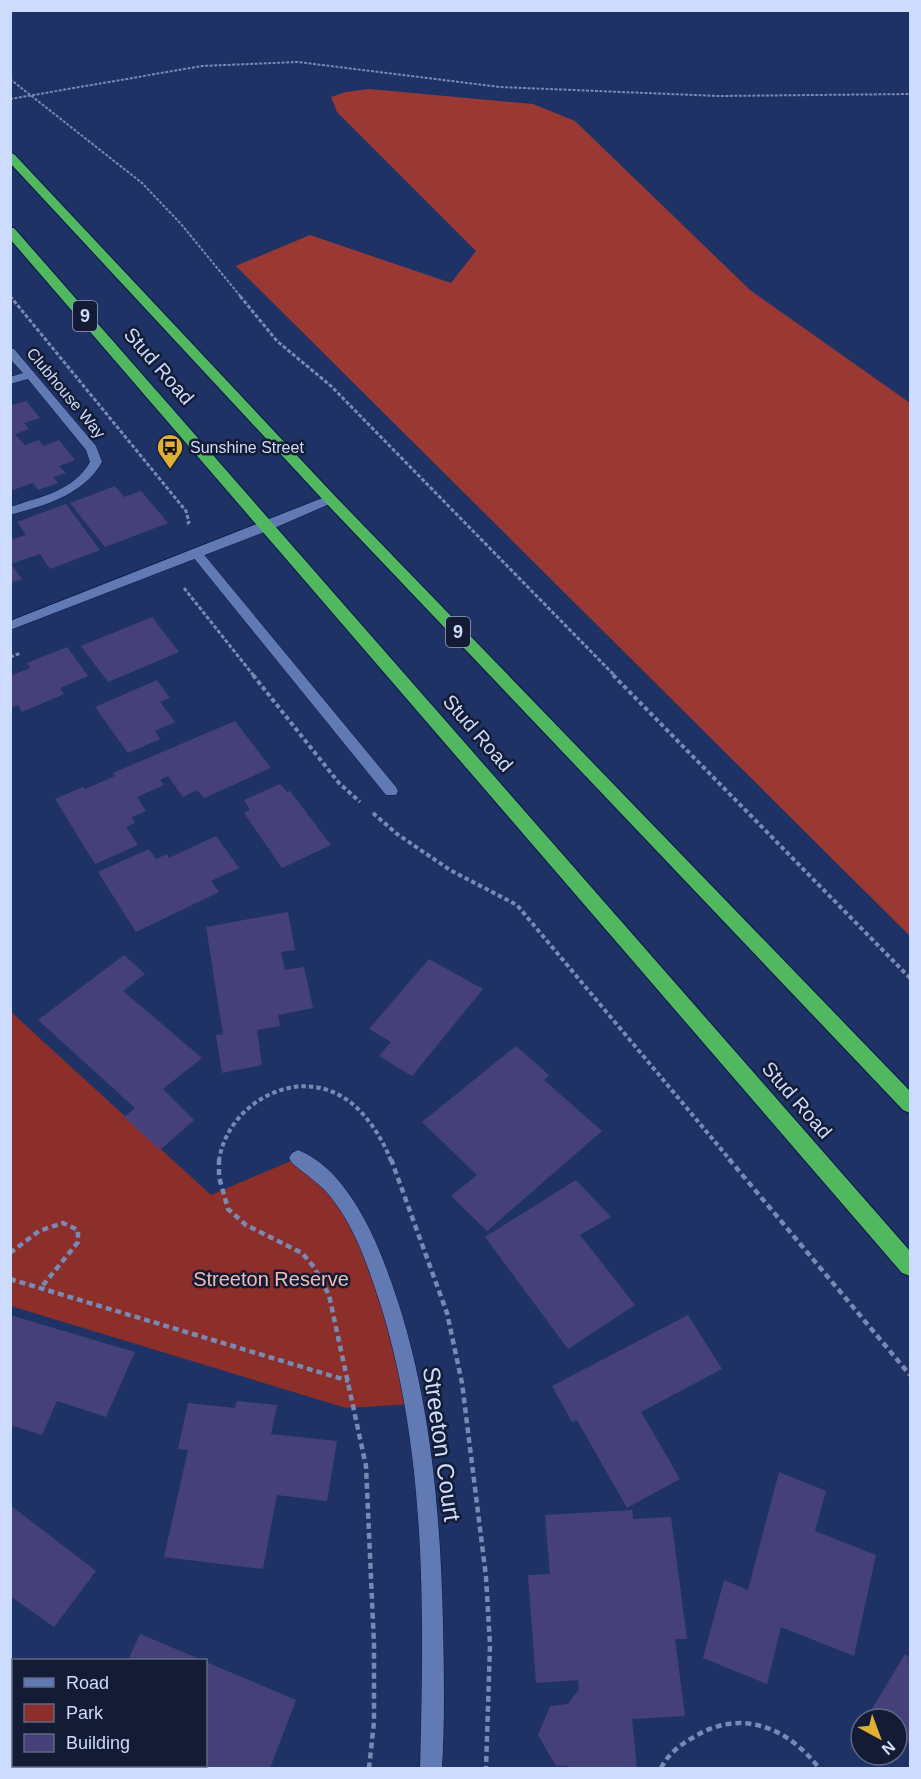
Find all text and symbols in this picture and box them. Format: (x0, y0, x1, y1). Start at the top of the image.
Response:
road number: 9 (73, 301, 97, 331)
street label: Stud Road (120, 323, 198, 409)
street label: Clubhouse Way (23, 345, 109, 441)
bus stop icon: Sunshine Street (155, 432, 185, 470)
place label: Sunshine Street (190, 439, 304, 456)
road number: 9 (446, 617, 470, 647)
street label: Stud Road (439, 690, 517, 776)
street label: Stud Road (758, 1057, 836, 1143)
park label: Streeton Reserve (193, 1268, 349, 1290)
street label: Streeton Court (418, 1365, 466, 1523)
legend (12, 1659, 207, 1767)
text: Road (66, 1673, 109, 1693)
text: Park (66, 1703, 104, 1723)
north arrow (849, 1707, 909, 1767)
text: Building (66, 1733, 130, 1753)
text: N (879, 1738, 898, 1758)

